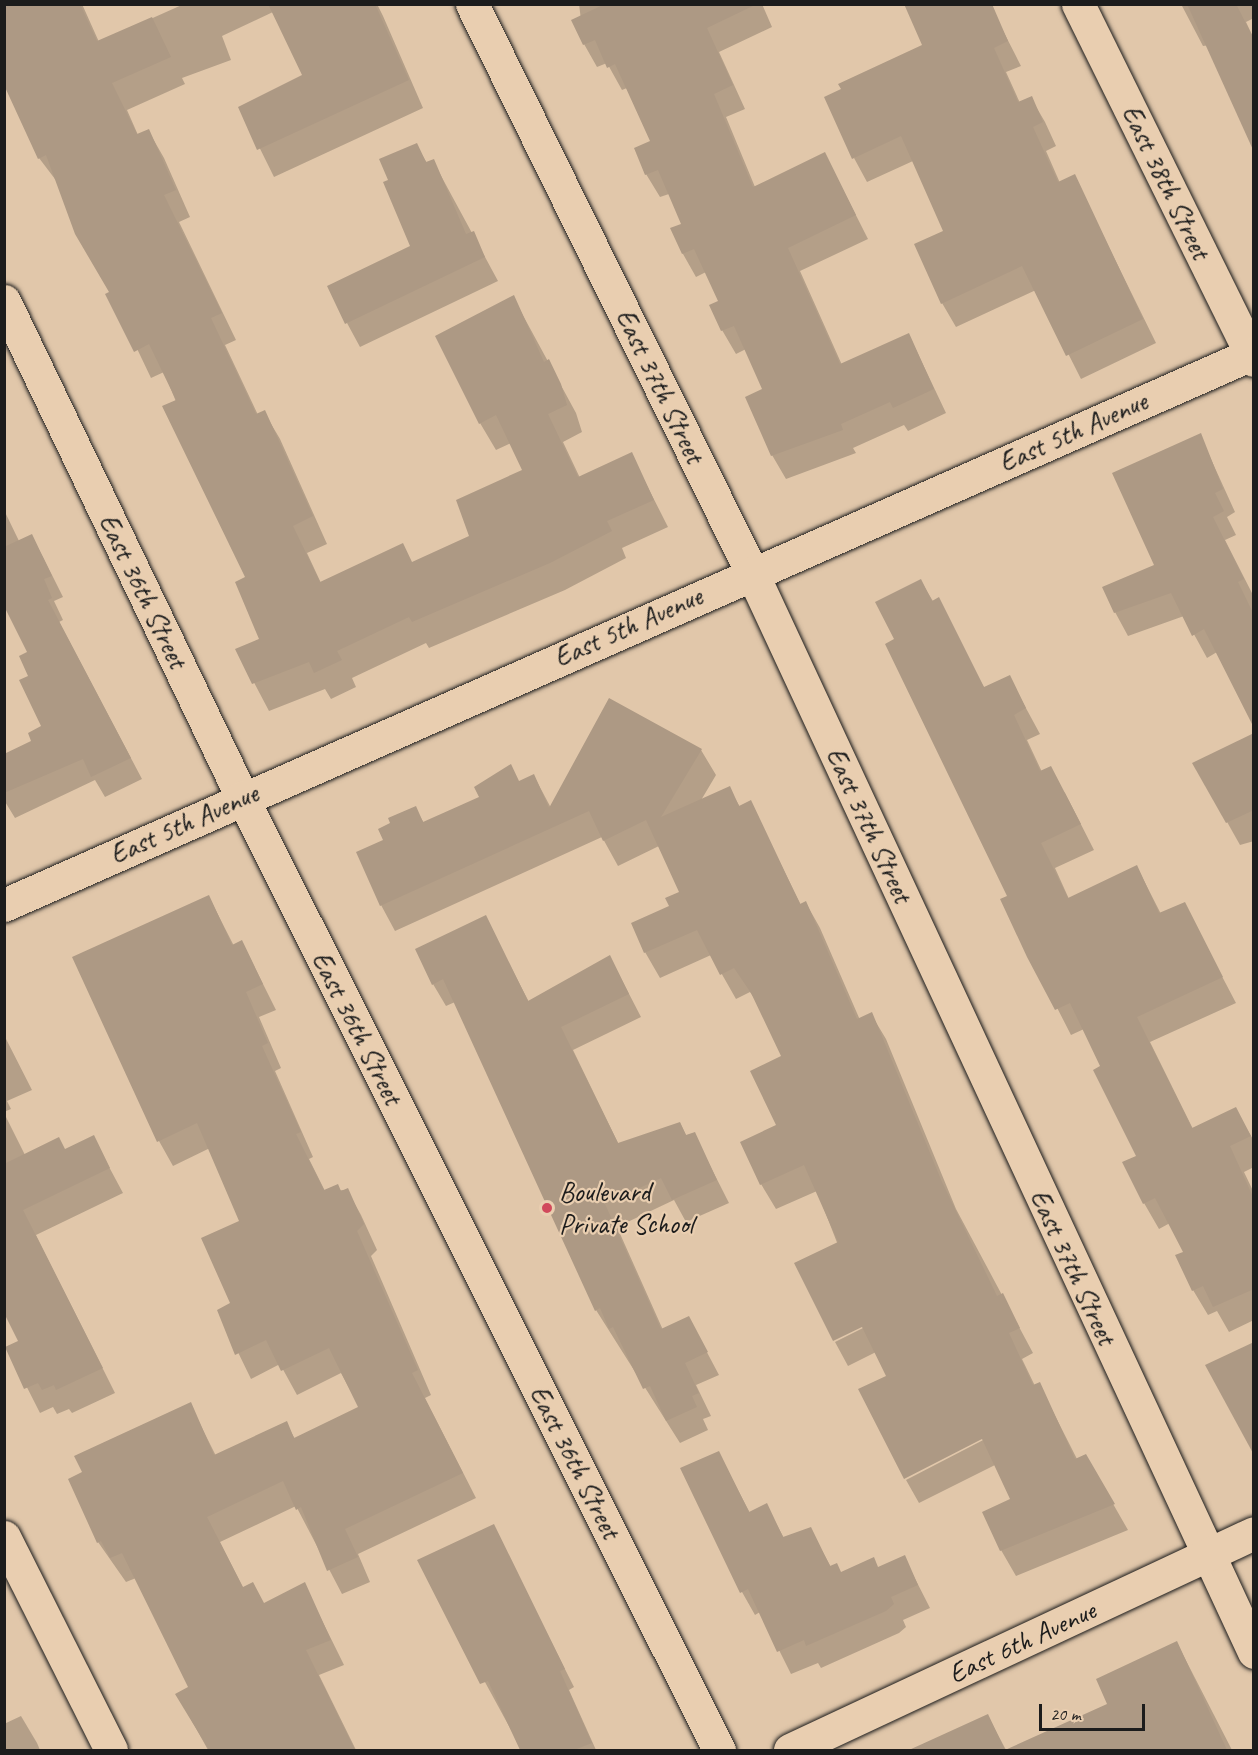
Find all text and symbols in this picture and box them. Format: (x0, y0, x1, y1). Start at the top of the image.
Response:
street label: East 38th Street (1114, 99, 1218, 265)
street label: East 37th Street (608, 303, 712, 469)
street label: East 5th Avenue (994, 384, 1152, 480)
street label: East 36th Street (91, 508, 195, 674)
street label: East 5th Avenue (549, 579, 707, 675)
street label: East 37th Street (818, 742, 920, 908)
street label: East 5th Avenue (105, 776, 263, 872)
street label: East 36th Street (304, 946, 410, 1110)
place label: Boulevard Private School (559, 1175, 693, 1241)
street label: East 37th Street (1022, 1184, 1124, 1350)
marker: Boulevard Private School (540, 1201, 554, 1215)
street label: East 36th Street (522, 1380, 628, 1544)
street label: East 6th Avenue (943, 1593, 1101, 1691)
scale bar (1042, 1692, 1148, 1730)
text: 20 m (1050, 1703, 1081, 1725)

